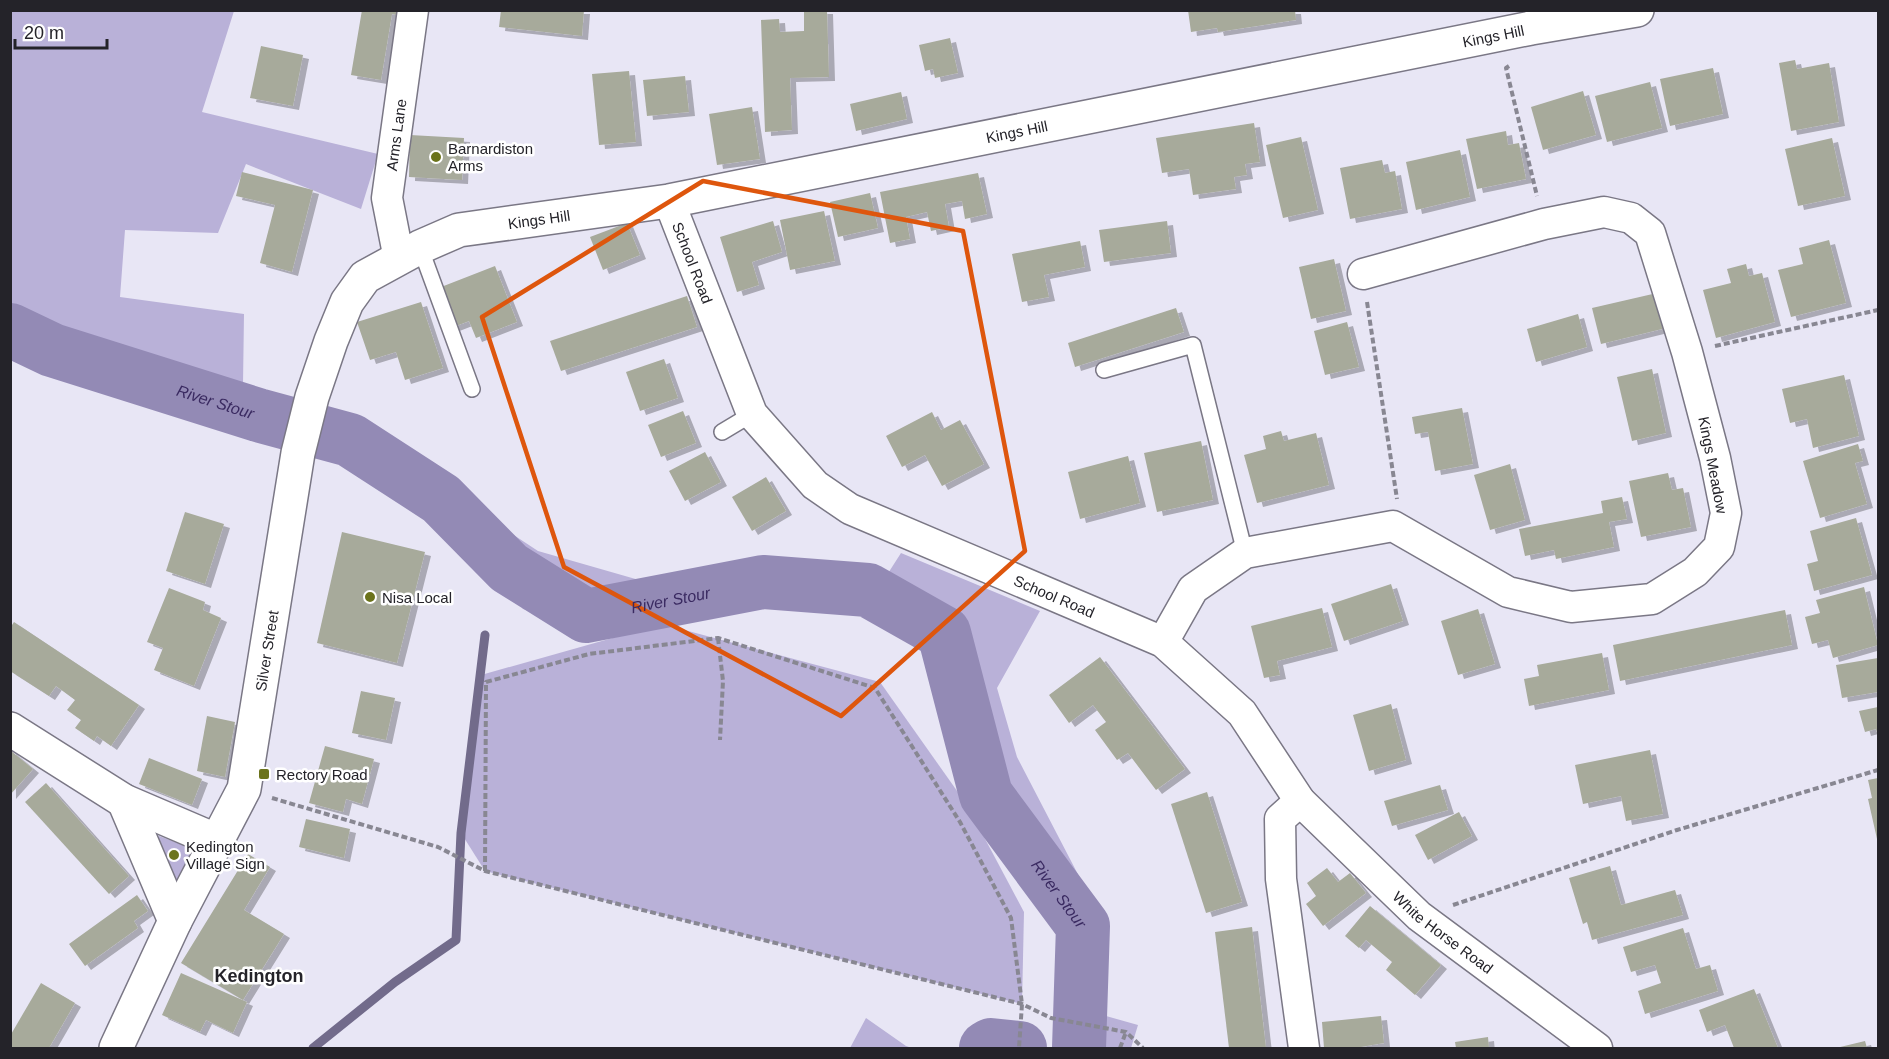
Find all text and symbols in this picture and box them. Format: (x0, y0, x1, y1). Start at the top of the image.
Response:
scale bar (15, 12, 106, 50)
street label: Kings Hill (1461, 21, 1526, 50)
text: 20 m (24, 23, 64, 43)
street label: Arms Lane (382, 98, 409, 172)
street label: Kings Hill (984, 117, 1049, 146)
place label: Barnardiston Arms (448, 140, 533, 174)
marker: Barnardiston Arms (429, 150, 443, 164)
street label: Kings Hill (507, 206, 571, 232)
street label: School Road (669, 219, 716, 306)
water label: River Stour (175, 381, 257, 422)
street label: Kings Meadow (1695, 415, 1731, 515)
street label: School Road (1011, 571, 1097, 620)
water label: River Stour (630, 584, 712, 616)
place label: Nisa Local (382, 589, 452, 606)
marker: Nisa Local (363, 590, 377, 604)
street label: Silver Street (251, 608, 281, 692)
place label: Rectory Road (276, 766, 368, 783)
marker: Rectory Road (257, 767, 271, 781)
place label: Kedington Village Sign (186, 838, 265, 872)
marker: Kedington Village Sign (167, 848, 181, 862)
water label: River Stour (1028, 856, 1090, 932)
street label: White Horse Road (1390, 887, 1496, 977)
district label: Kedington (215, 966, 303, 986)

